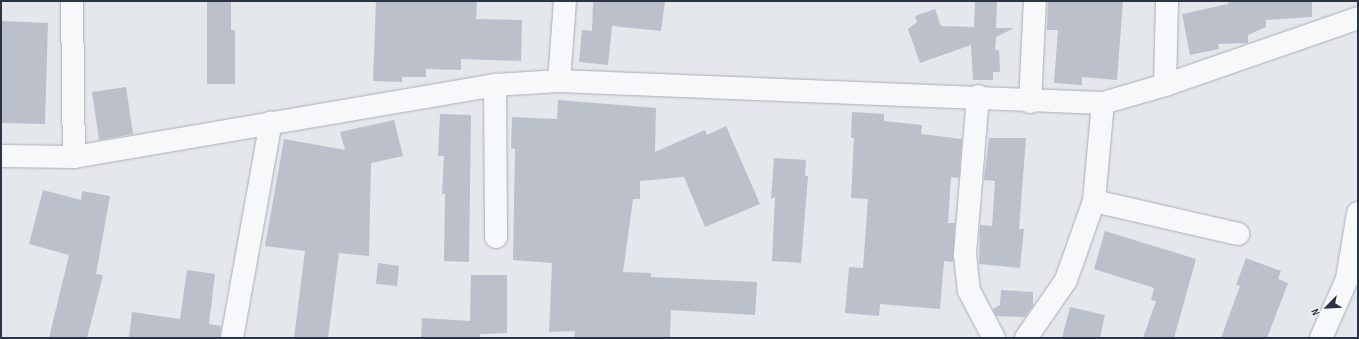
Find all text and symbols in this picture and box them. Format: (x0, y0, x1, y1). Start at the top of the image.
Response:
north arrow (1307, 287, 1347, 327)
text: N (1308, 307, 1323, 317)

